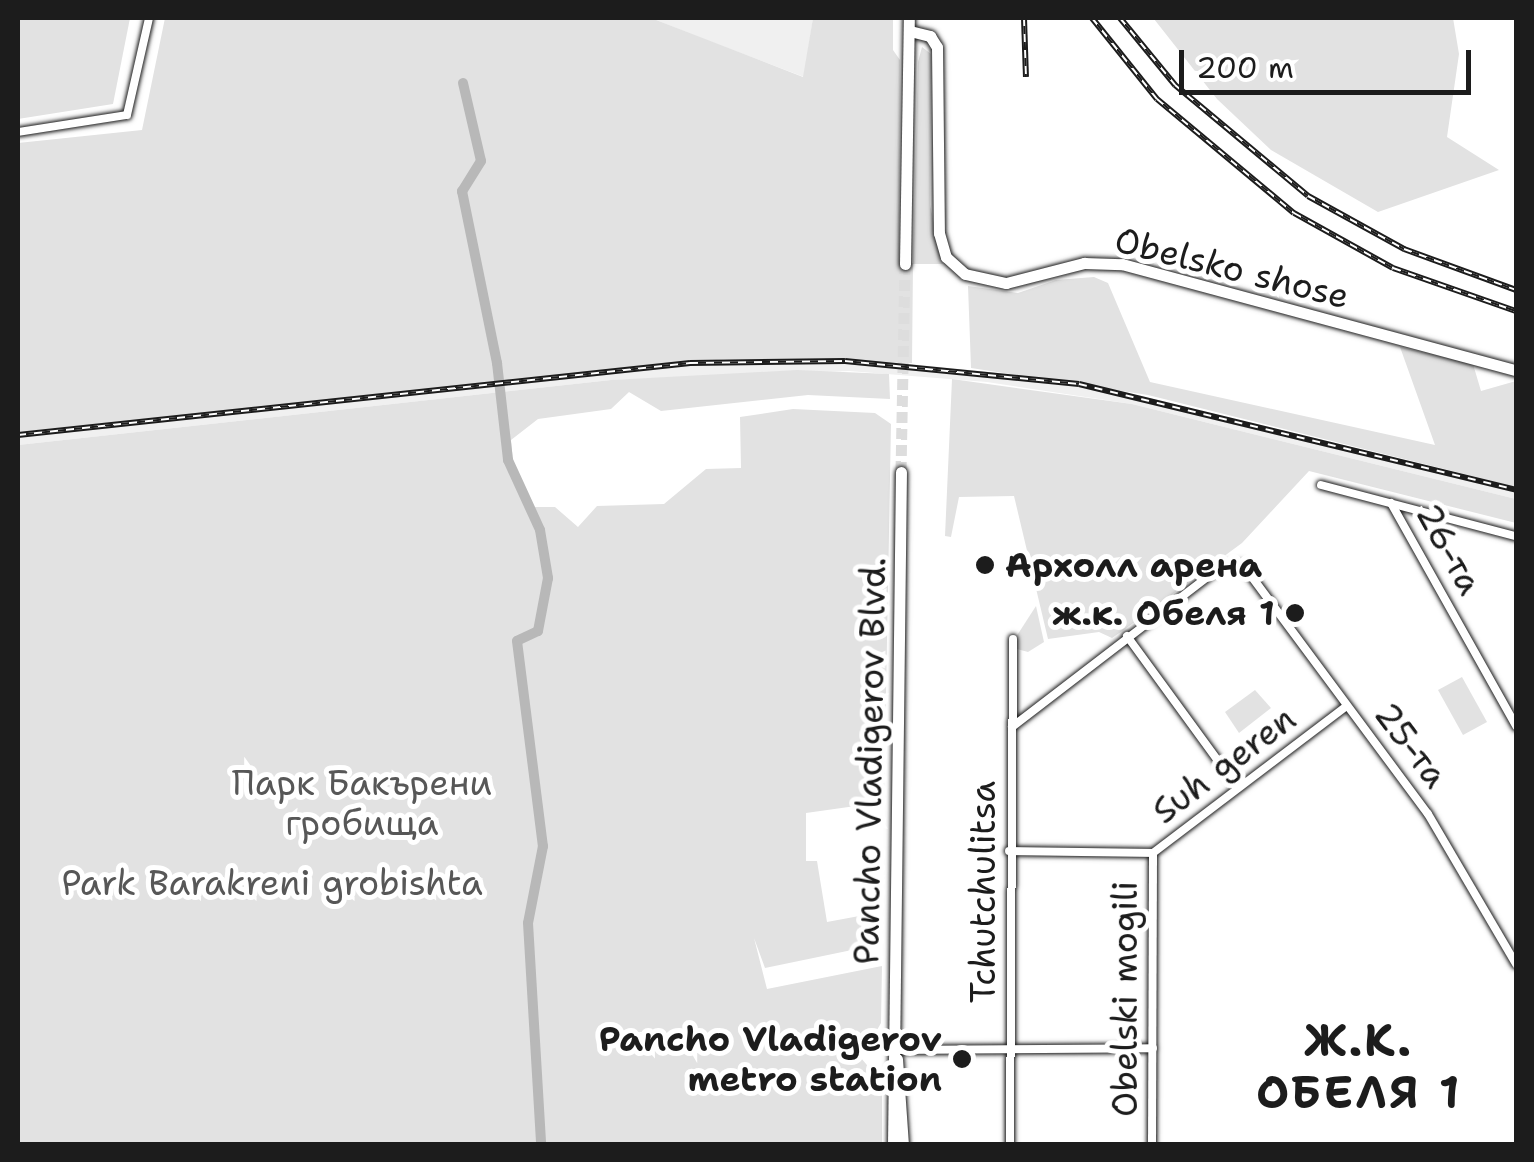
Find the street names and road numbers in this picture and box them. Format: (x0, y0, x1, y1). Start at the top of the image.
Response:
street label: Obelsko shose (1111, 219, 1353, 317)
street label: 26-та (1407, 496, 1491, 602)
street label: Pancho Vladigerov Blvd. (845, 557, 895, 965)
street label: 25-та (1365, 694, 1457, 796)
street label: Suh geren (1144, 698, 1304, 832)
street label: Tchutchulitsa (962, 781, 1004, 1003)
street label: Obelski mogili (1104, 881, 1146, 1117)

